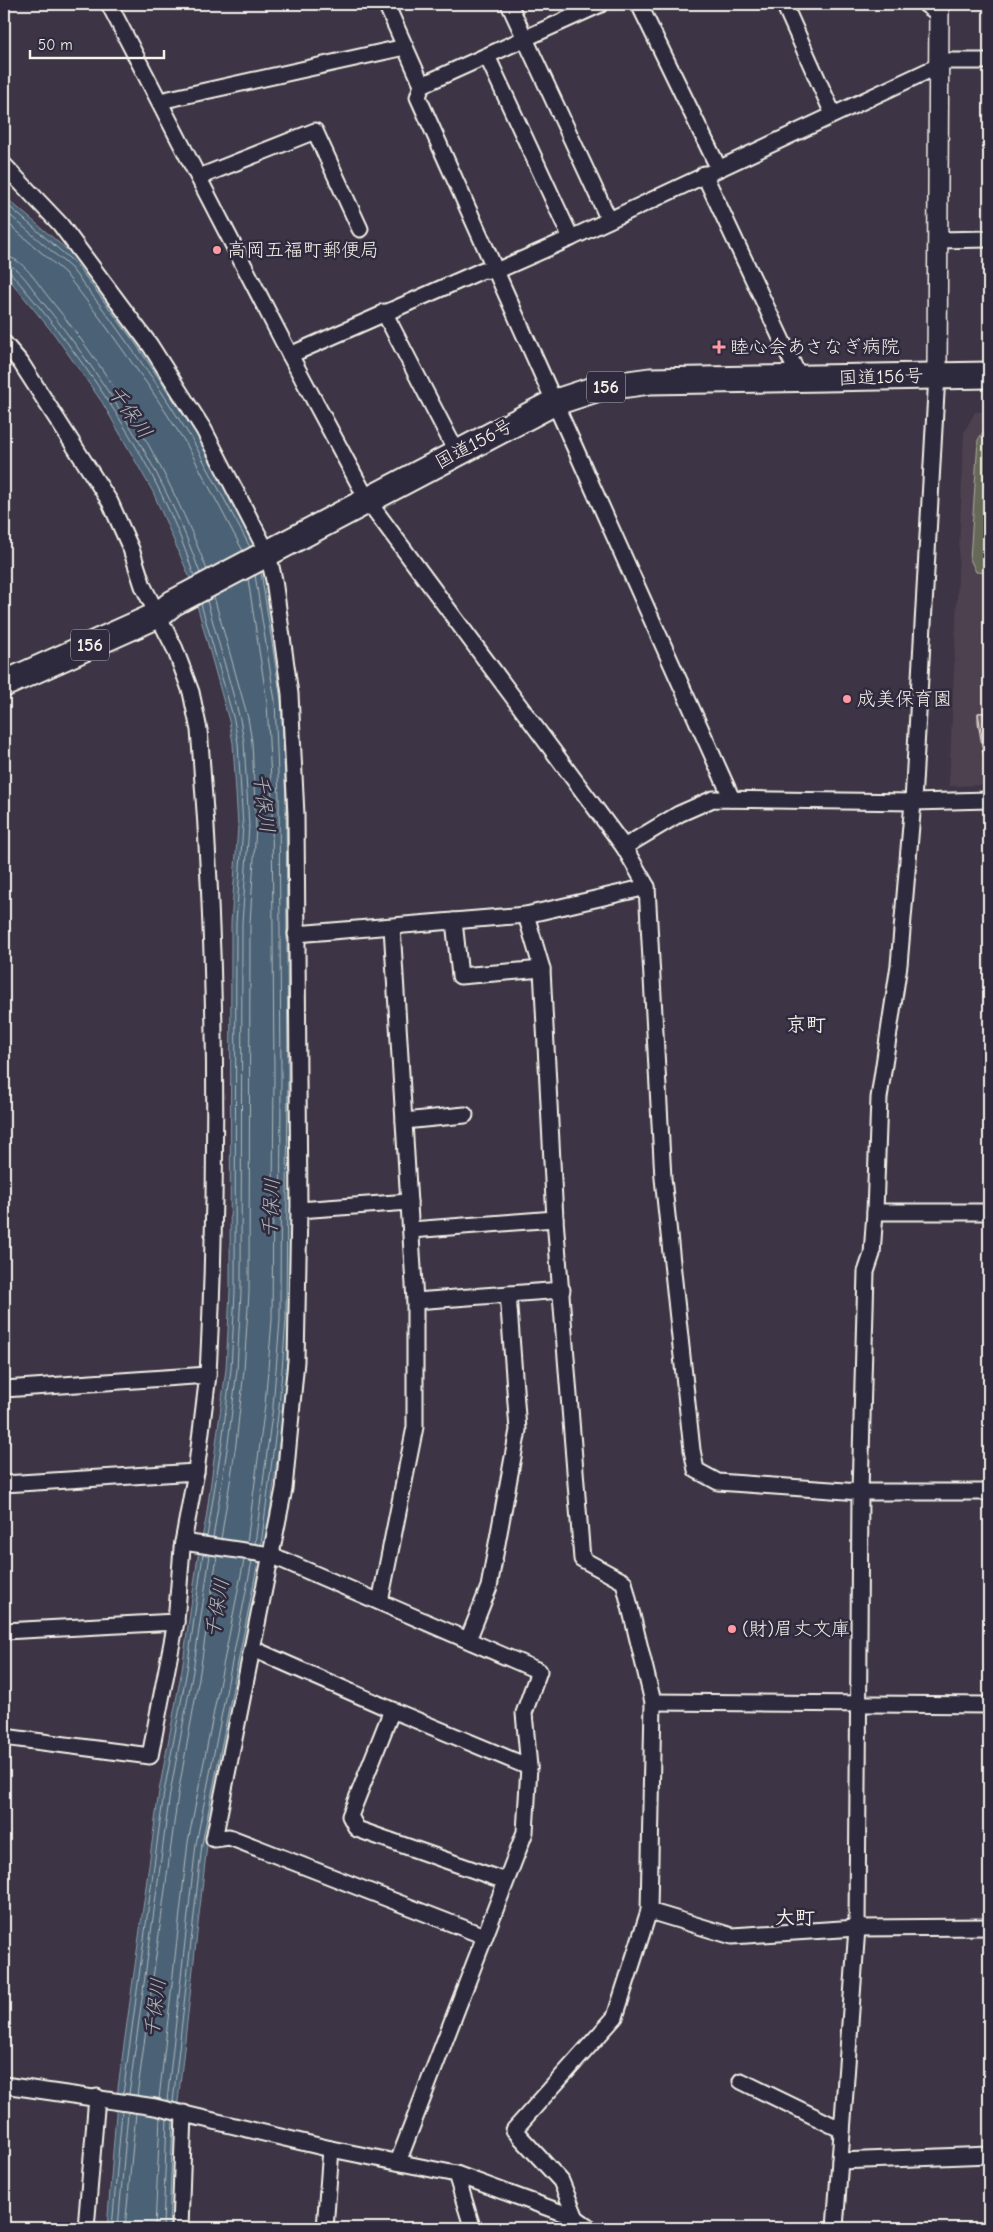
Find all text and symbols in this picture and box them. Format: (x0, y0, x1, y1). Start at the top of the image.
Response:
scale bar (30, 28, 164, 60)
text: 50 m (38, 36, 73, 54)
place label: 高岡五福町郵便局 (227, 239, 379, 261)
marker: 高岡五福町郵便局 (211, 244, 223, 256)
place label: 睦心会あさなぎ病院 (730, 336, 900, 358)
marker: 睦心会あさなぎ病院 (712, 340, 726, 354)
street label: 国道156号 (838, 365, 924, 389)
road number: 156 (587, 372, 625, 402)
water label: 千保川 (103, 381, 157, 443)
street label: 国道156号 (431, 414, 517, 474)
road number: 156 (71, 630, 109, 660)
place label: 成美保育園 (857, 688, 952, 710)
marker: 成美保育園 (841, 693, 853, 705)
water label: 千保川 (249, 772, 279, 834)
district label: 京町 (786, 1013, 826, 1036)
water label: 千保川 (258, 1177, 284, 1239)
water label: 千保川 (200, 1576, 234, 1640)
place label: (財)眉丈文庫 (742, 1618, 850, 1640)
marker: (財)眉丈文庫 (726, 1623, 738, 1635)
district label: 大町 (775, 1906, 815, 1929)
water label: 千保川 (140, 1977, 170, 2039)

